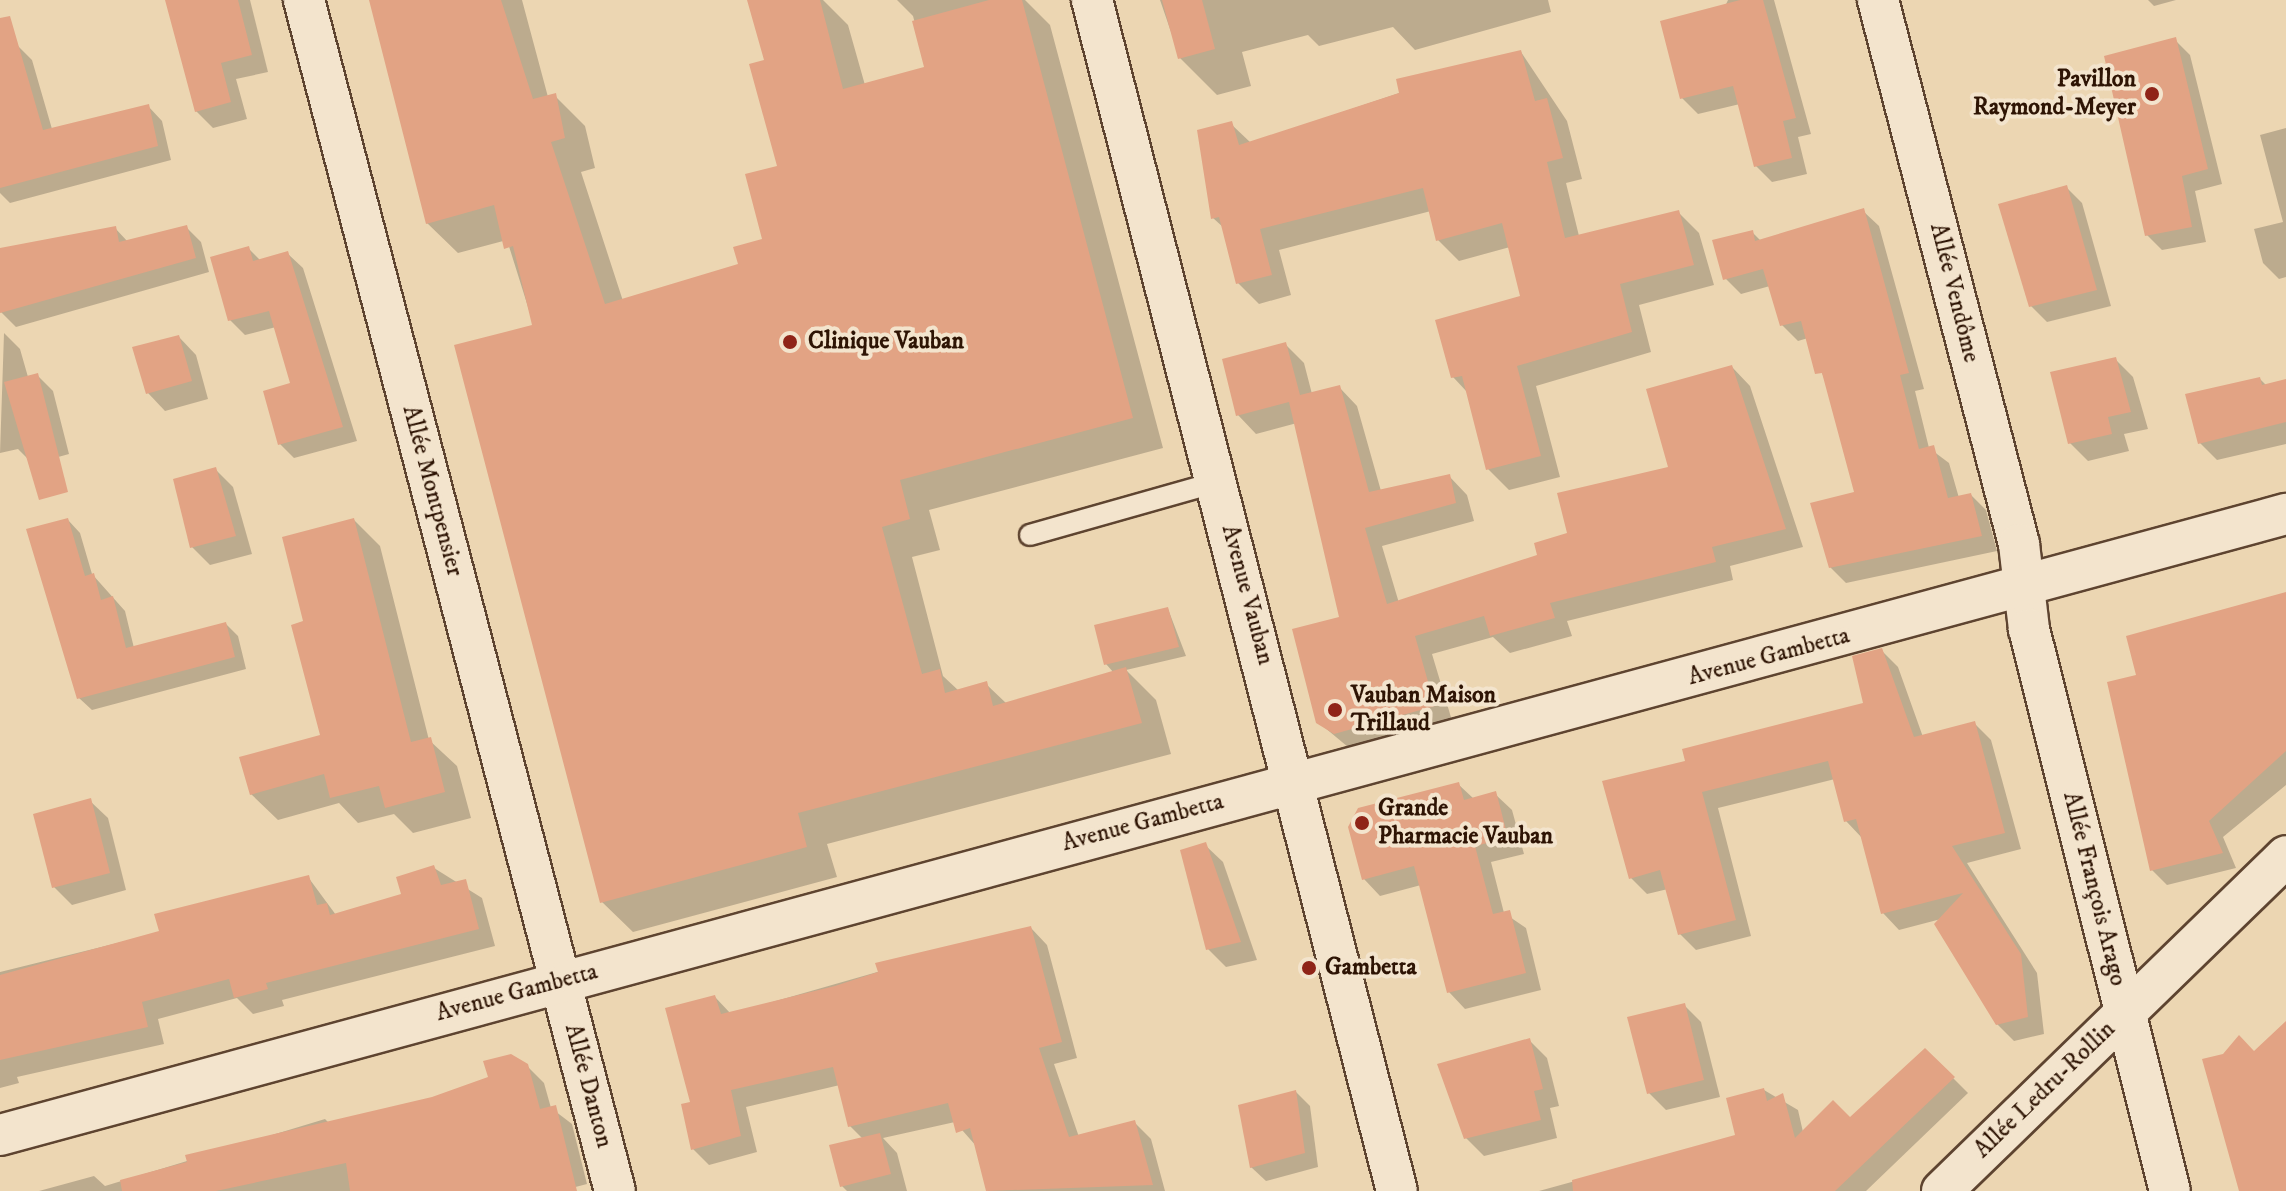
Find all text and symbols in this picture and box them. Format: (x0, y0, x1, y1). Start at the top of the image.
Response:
place label: Pavillon Raymond-Meyer (1973, 66, 2136, 122)
marker: Pavillon Raymond-Meyer (2143, 85, 2161, 103)
street label: Allée Vendôme (1923, 220, 1985, 366)
place label: Clinique Vauban (808, 328, 964, 356)
marker: Clinique Vauban (779, 331, 801, 353)
street label: Allée Montpensier (395, 402, 469, 580)
street label: Avenue Vauban (1214, 522, 1280, 668)
street label: Avenue Gambetta (1685, 622, 1853, 692)
place label: Vauban Maison Trillaud (1351, 682, 1496, 738)
marker: Vauban Maison Trillaud (1326, 701, 1344, 719)
street label: Avenue Gambetta (1059, 788, 1227, 858)
street label: Allée François Arago (2056, 789, 2132, 989)
place label: Grande Pharmacie Vauban (1378, 795, 1553, 851)
marker: Grande Pharmacie Vauban (1353, 814, 1371, 832)
place label: Gambetta (1325, 954, 1417, 982)
street label: Avenue Gambetta (433, 958, 601, 1028)
marker: Gambetta (1300, 959, 1318, 977)
street label: Allée Ledru-Rollin (1969, 1015, 2121, 1165)
street label: Allée Danton (558, 1021, 618, 1151)

